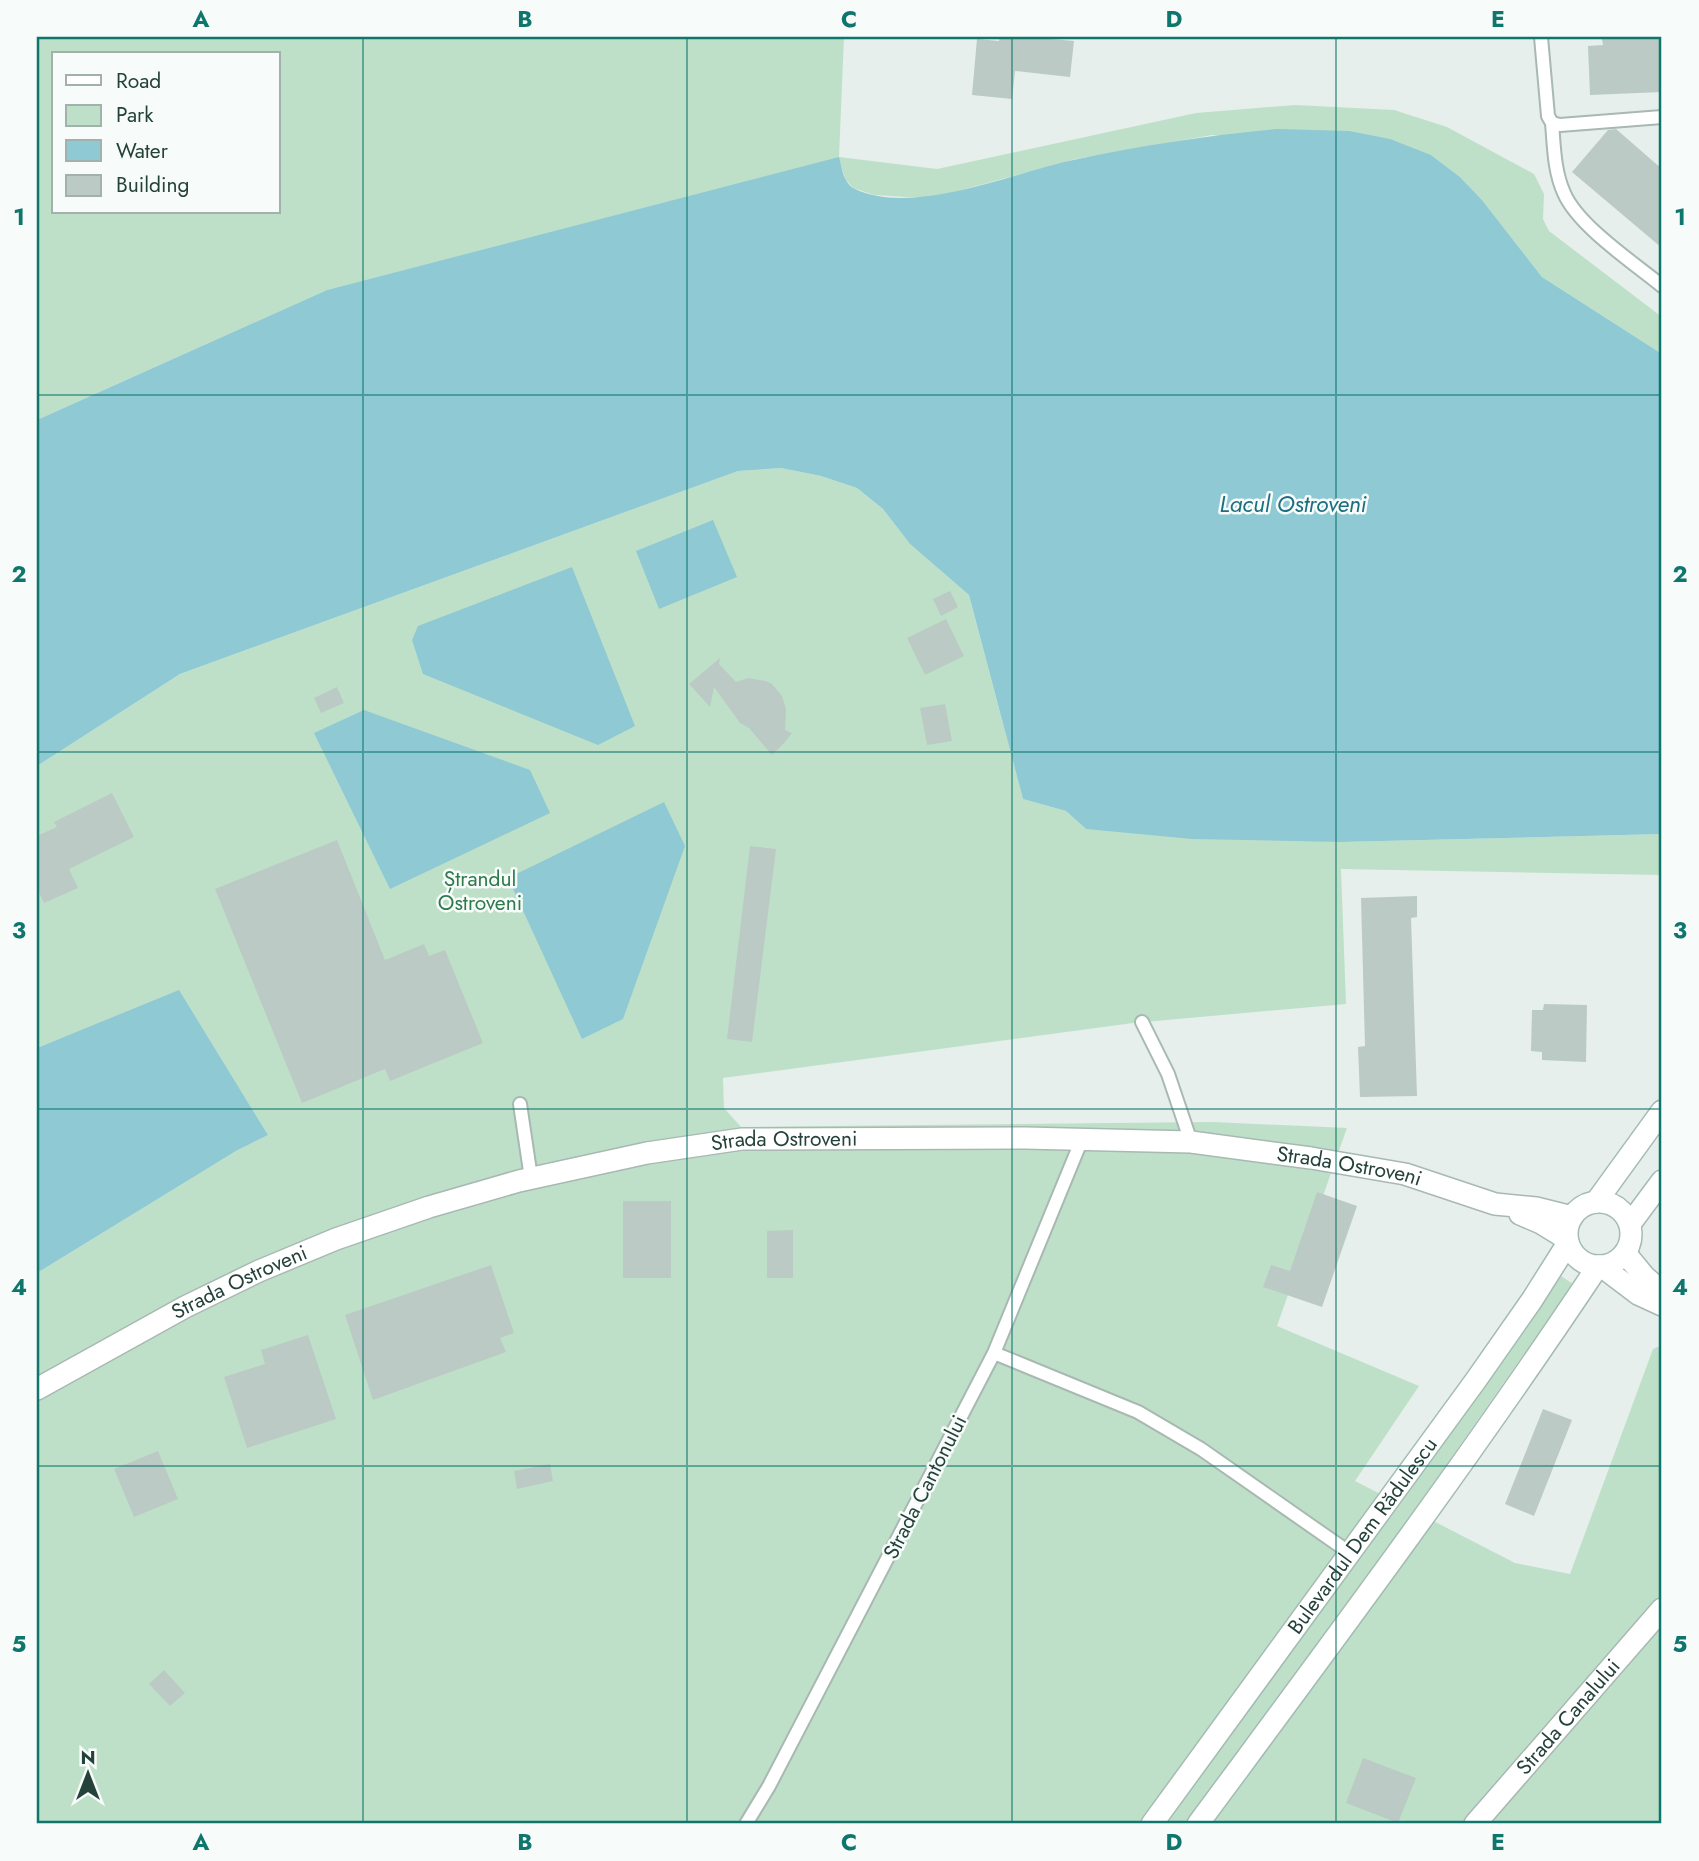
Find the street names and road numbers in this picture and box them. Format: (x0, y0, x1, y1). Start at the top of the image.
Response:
street label: Strada Ostroveni (709, 1124, 857, 1158)
street label: Strada Ostroveni (1275, 1139, 1426, 1194)
street label: Strada Ostroveni (166, 1238, 312, 1327)
street label: Strada Cantonului (876, 1410, 974, 1564)
street label: Bulevardul Dem Rădulescu (1281, 1431, 1444, 1640)
street label: Strada Canalului (1509, 1652, 1627, 1781)

